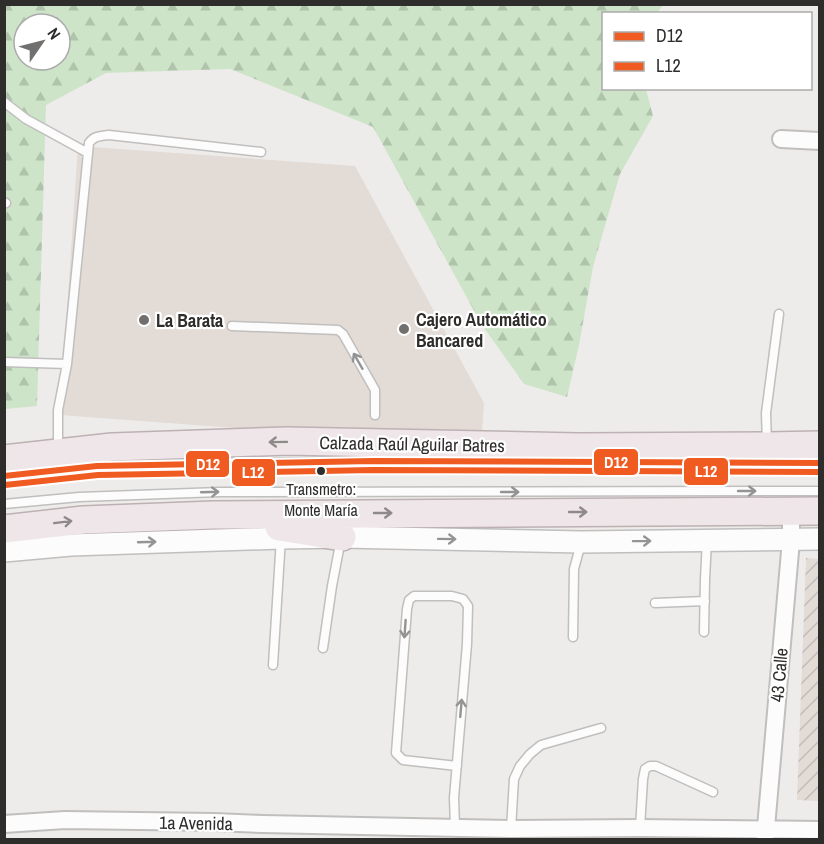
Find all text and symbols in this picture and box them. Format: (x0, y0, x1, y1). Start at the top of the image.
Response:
north arrow (12, 12, 72, 72)
legend (602, 12, 812, 90)
text: N (43, 23, 66, 44)
text: D12 (656, 23, 683, 48)
text: L12 (656, 53, 681, 78)
place label: Cajero Automático Bancared (416, 307, 547, 353)
place label: La Barata (156, 308, 224, 333)
marker: La Barata (137, 313, 151, 327)
marker: Cajero Automático Bancared (397, 322, 411, 336)
one-way arrow (352, 353, 364, 370)
street label: Calzada Raúl Aguilar Batres (319, 430, 505, 458)
one-way arrow (269, 436, 289, 447)
line badge: D12 (593, 448, 639, 476)
line badge: D12 (185, 450, 230, 478)
text: D12 (604, 451, 628, 473)
text: D12 (196, 453, 220, 475)
line badge: L12 (683, 457, 729, 486)
line badge: L12 (231, 458, 276, 487)
text: L12 (695, 460, 717, 482)
text: L12 (242, 461, 264, 483)
marker: Transmetro: Monte María (315, 465, 327, 477)
place label: Transmetro: Monte María (284, 478, 359, 521)
one-way arrow (736, 485, 756, 497)
one-way arrow (199, 486, 219, 498)
one-way arrow (499, 486, 519, 498)
one-way arrow (568, 506, 588, 518)
one-way arrow (373, 507, 393, 519)
one-way arrow (52, 516, 72, 527)
one-way arrow (436, 534, 456, 545)
one-way arrow (631, 535, 651, 547)
one-way arrow (136, 536, 156, 548)
one-way arrow (399, 618, 410, 638)
street label: 43 Calle (764, 647, 794, 703)
one-way arrow (456, 698, 467, 718)
street label: 1a Avenida (159, 810, 233, 836)

